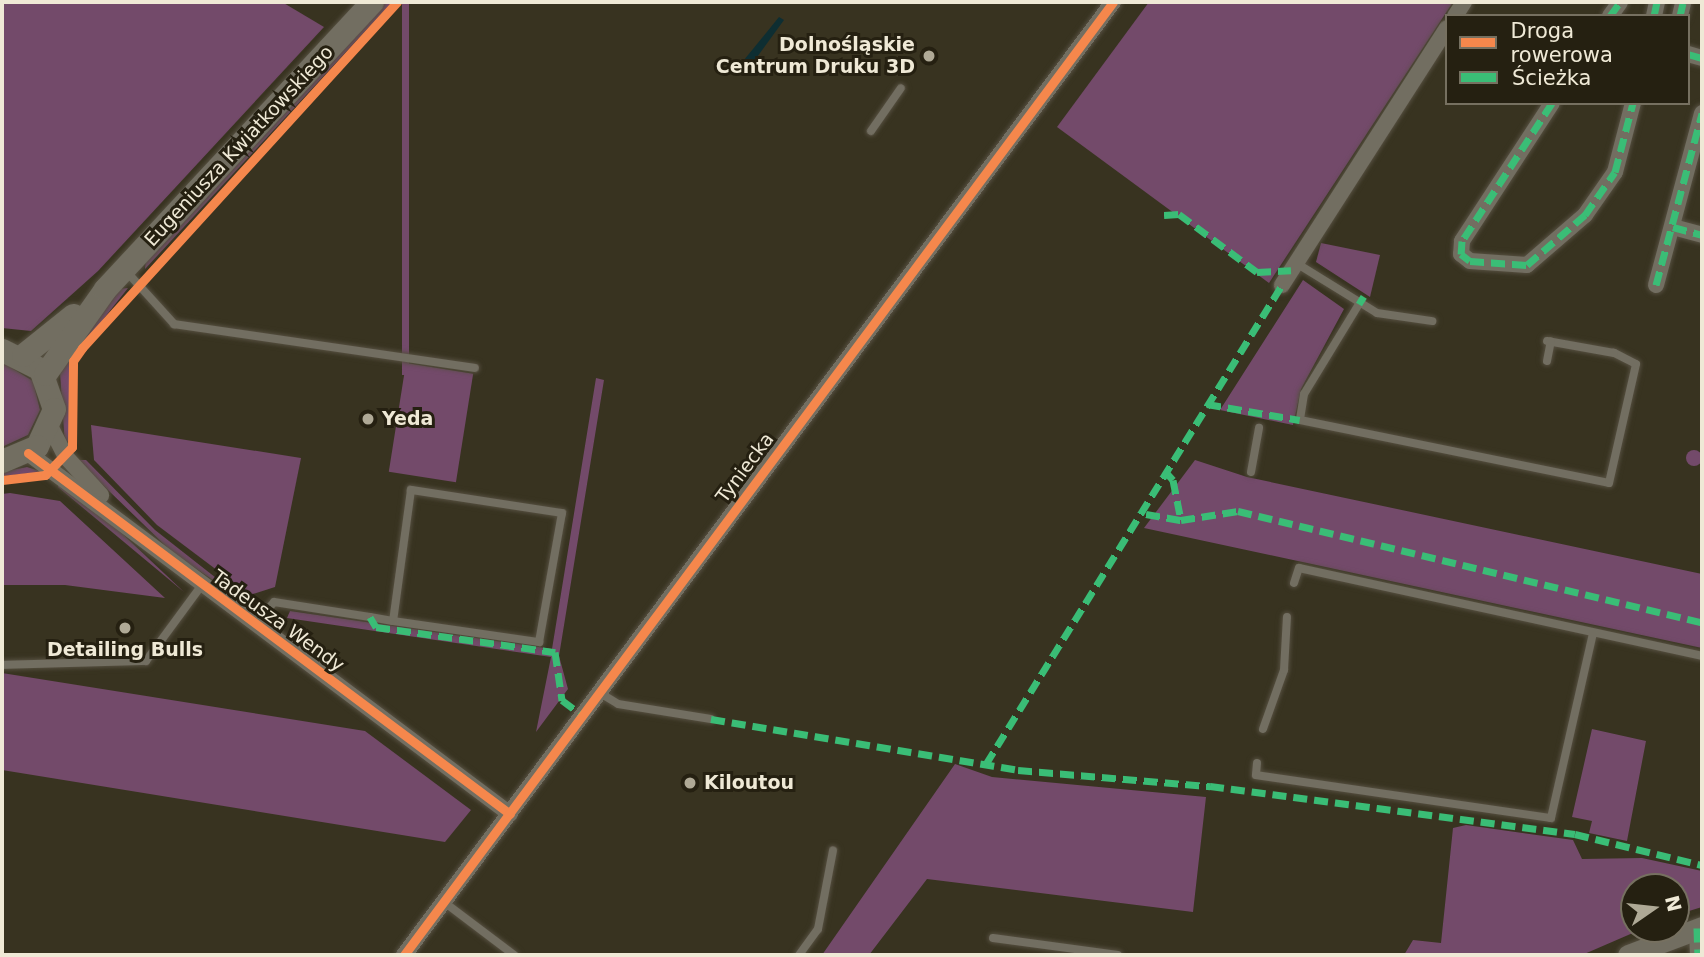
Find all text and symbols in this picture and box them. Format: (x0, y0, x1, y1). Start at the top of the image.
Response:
legend (1445, 14, 1690, 105)
text: Droga rowerowa (1511, 19, 1613, 67)
place label: Dolnośląskie Centrum Druku 3D (716, 34, 915, 78)
street label: Eugeniusza Kwiatkowskiego (140, 41, 338, 251)
marker: Dolnośląskie Centrum Druku 3D (921, 48, 937, 64)
text: Ścieżka (1512, 66, 1591, 90)
place label: Yeda (382, 408, 433, 430)
marker: Yeda (360, 411, 376, 427)
street label: Tyniecka (711, 429, 779, 507)
street label: Tadeusza Wendy (207, 565, 349, 677)
marker: Detailing Bulls (117, 620, 133, 636)
place label: Detailing Bulls (47, 639, 203, 661)
place label: Kiloutou (704, 772, 794, 794)
marker: Kiloutou (682, 775, 698, 791)
north arrow (1620, 873, 1690, 943)
text: N (1661, 893, 1686, 914)

